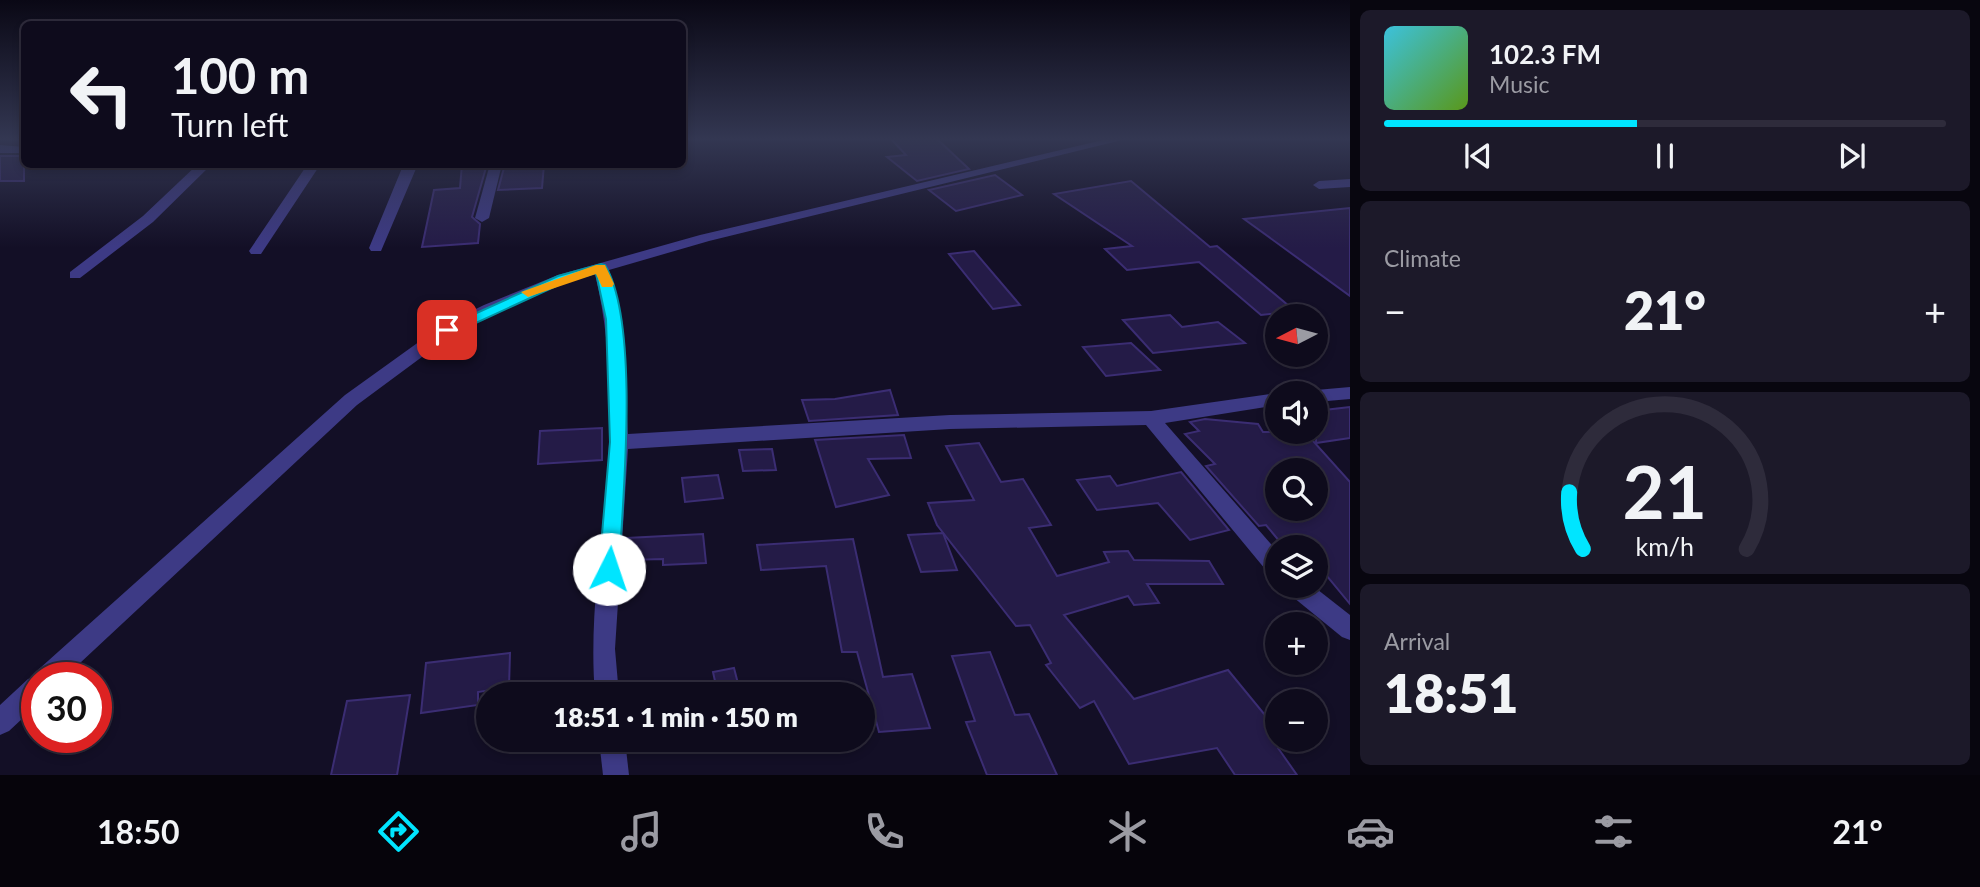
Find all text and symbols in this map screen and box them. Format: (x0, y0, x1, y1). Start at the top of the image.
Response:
text: 102.3 FM (1489, 38, 1601, 70)
text: 100 m (171, 46, 309, 104)
icon: left (56, 49, 147, 140)
text: Music (1489, 70, 1549, 98)
text: Turn left (171, 105, 288, 144)
icon: previous (1459, 137, 1497, 175)
icon: pause (1646, 137, 1684, 175)
icon: next (1833, 137, 1871, 175)
text: Climate (1384, 244, 1461, 272)
text: 21° (1624, 279, 1706, 341)
text: − (1384, 288, 1406, 334)
text: + (1924, 288, 1946, 334)
pin (417, 300, 477, 360)
north arrow (1265, 304, 1328, 368)
map controls (1265, 304, 1328, 752)
icon: arrive (428, 311, 466, 349)
button: sound (1265, 381, 1328, 444)
text: 21 (1623, 447, 1707, 535)
button: search (1265, 458, 1328, 521)
text: km/h (1636, 531, 1694, 561)
position arrow (572, 532, 646, 606)
button: layers (1265, 535, 1328, 598)
button: + (1265, 612, 1328, 675)
text: Arrival (1384, 627, 1450, 655)
speed limit sign: 30 (21, 662, 112, 753)
text: 18:51 (1384, 662, 1518, 724)
button: − (1265, 689, 1328, 752)
text: 18:51 · 1 min · 150 m (553, 701, 798, 733)
icon: directions (374, 807, 423, 856)
icon: music (617, 807, 666, 856)
icon: phone (860, 807, 909, 856)
icon: climate (1103, 807, 1152, 856)
icon: car (1346, 807, 1395, 856)
icon: filters (1589, 807, 1638, 856)
text: 18:50 (97, 812, 180, 851)
text: 21° (1832, 812, 1883, 851)

